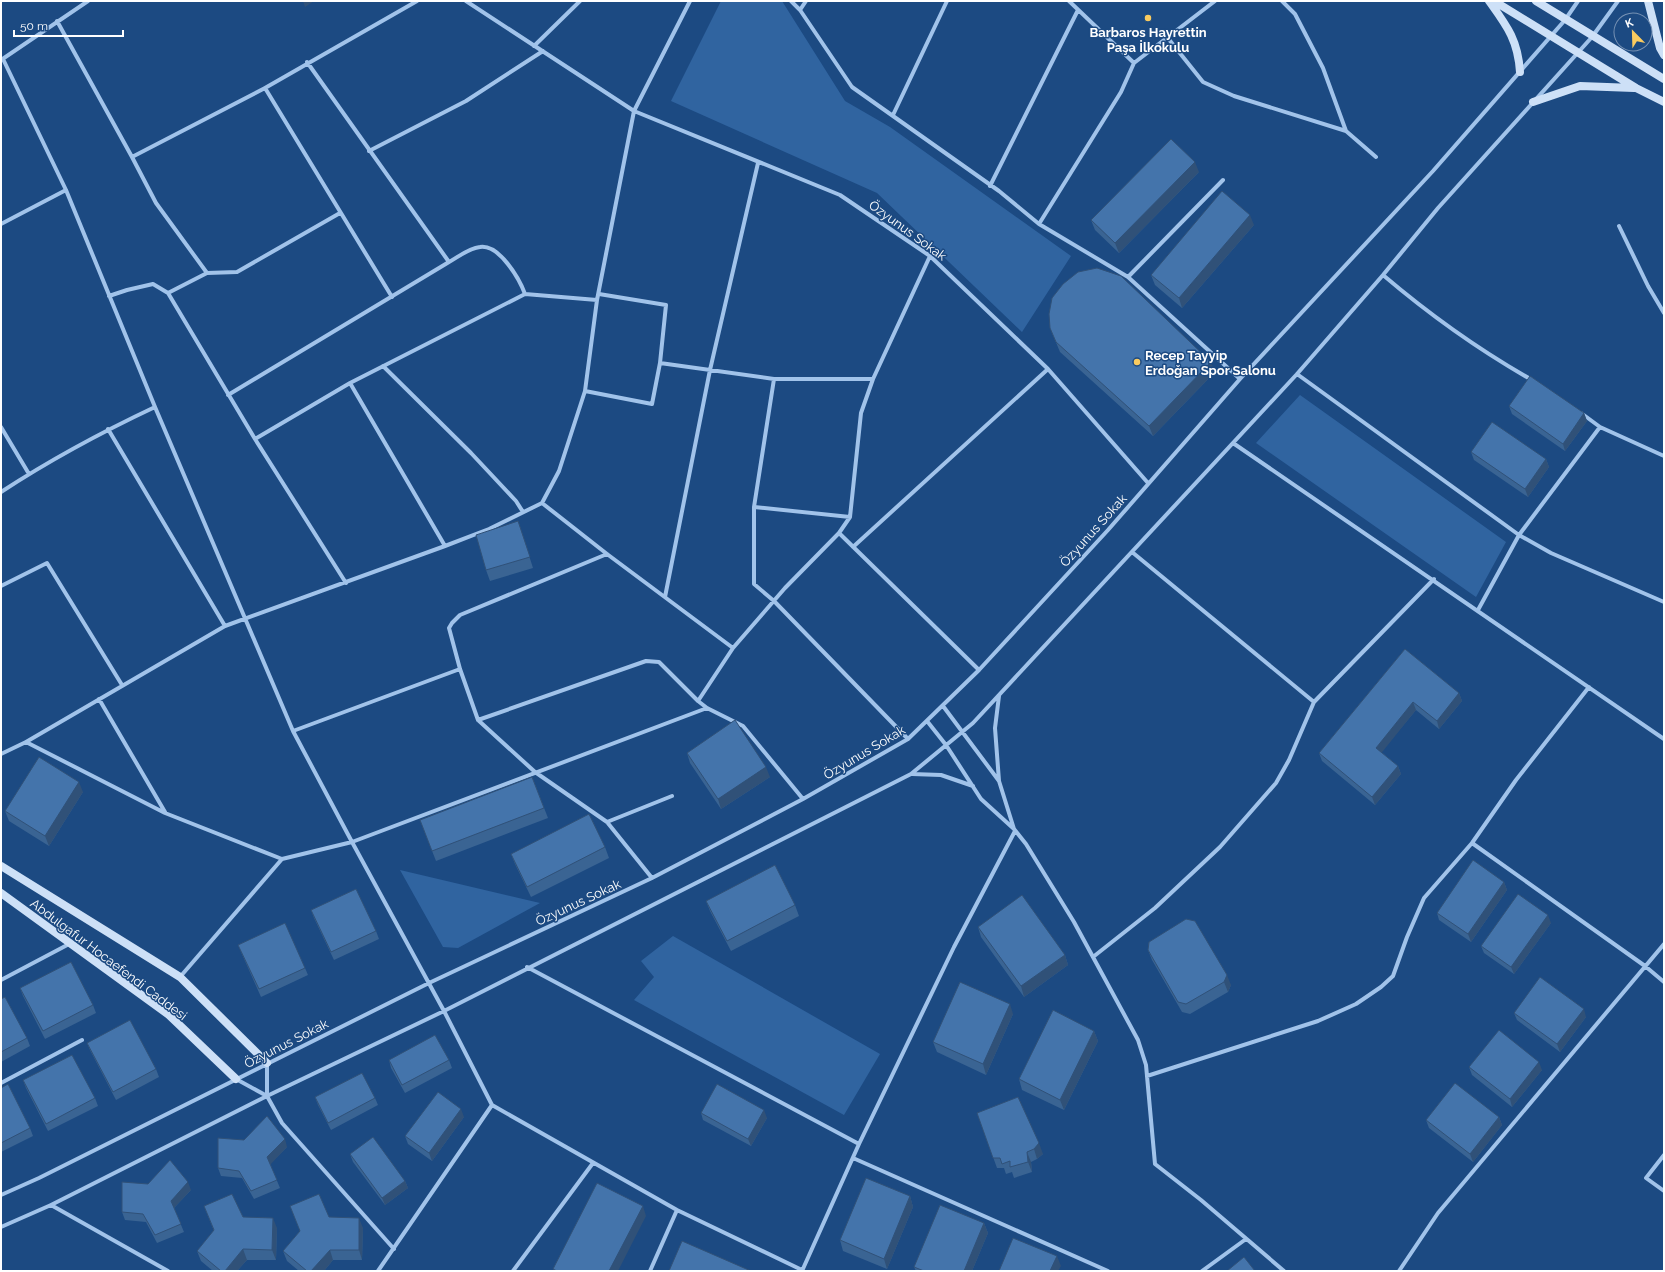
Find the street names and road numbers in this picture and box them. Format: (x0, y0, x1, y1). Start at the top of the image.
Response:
street label: Özyunus Sokak (866, 196, 950, 264)
street label: Özyunus Sokak (1056, 490, 1130, 570)
street label: Özyunus Sokak (820, 721, 908, 783)
street label: Özyunus Sokak (533, 875, 623, 929)
street label: Abdulgafur Hocaefendi Caddesi (27, 896, 190, 1023)
street label: Özyunus Sokak (241, 1015, 331, 1071)

